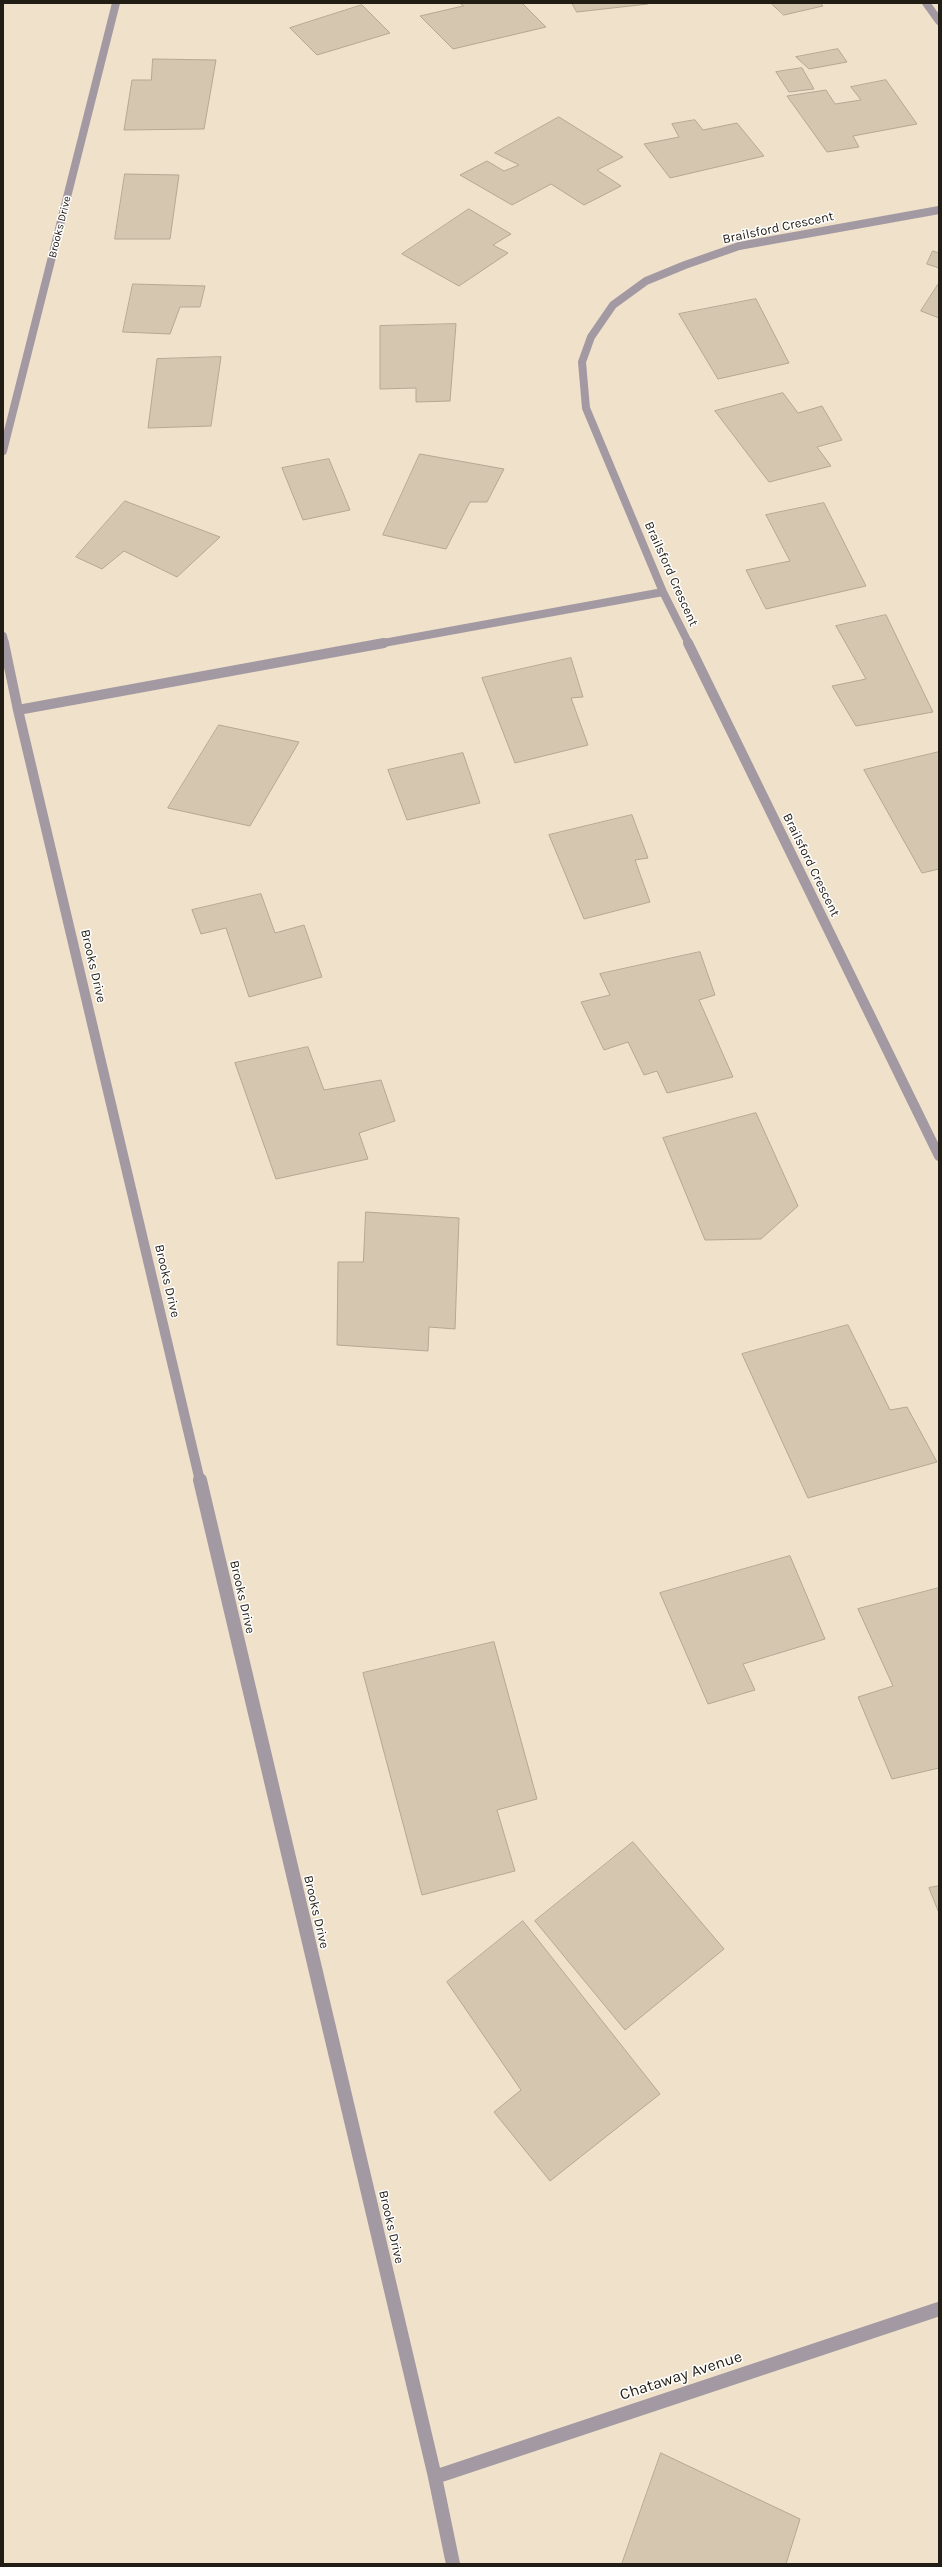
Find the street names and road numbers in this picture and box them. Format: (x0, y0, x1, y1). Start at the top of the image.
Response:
street label: Brooks Drive (46, 195, 74, 259)
street label: Brailsford Crescent (721, 209, 835, 247)
street label: Brailsford Crescent (641, 519, 701, 629)
street label: Brailsford Crescent (779, 811, 843, 919)
street label: Brooks Drive (77, 928, 109, 1004)
street label: Brooks Drive (151, 1243, 183, 1319)
street label: Brooks Drive (226, 1559, 258, 1635)
street label: Brooks Drive (300, 1874, 332, 1950)
street label: Brooks Drive (375, 2189, 407, 2265)
street label: Chataway Avenue (617, 2347, 745, 2405)

